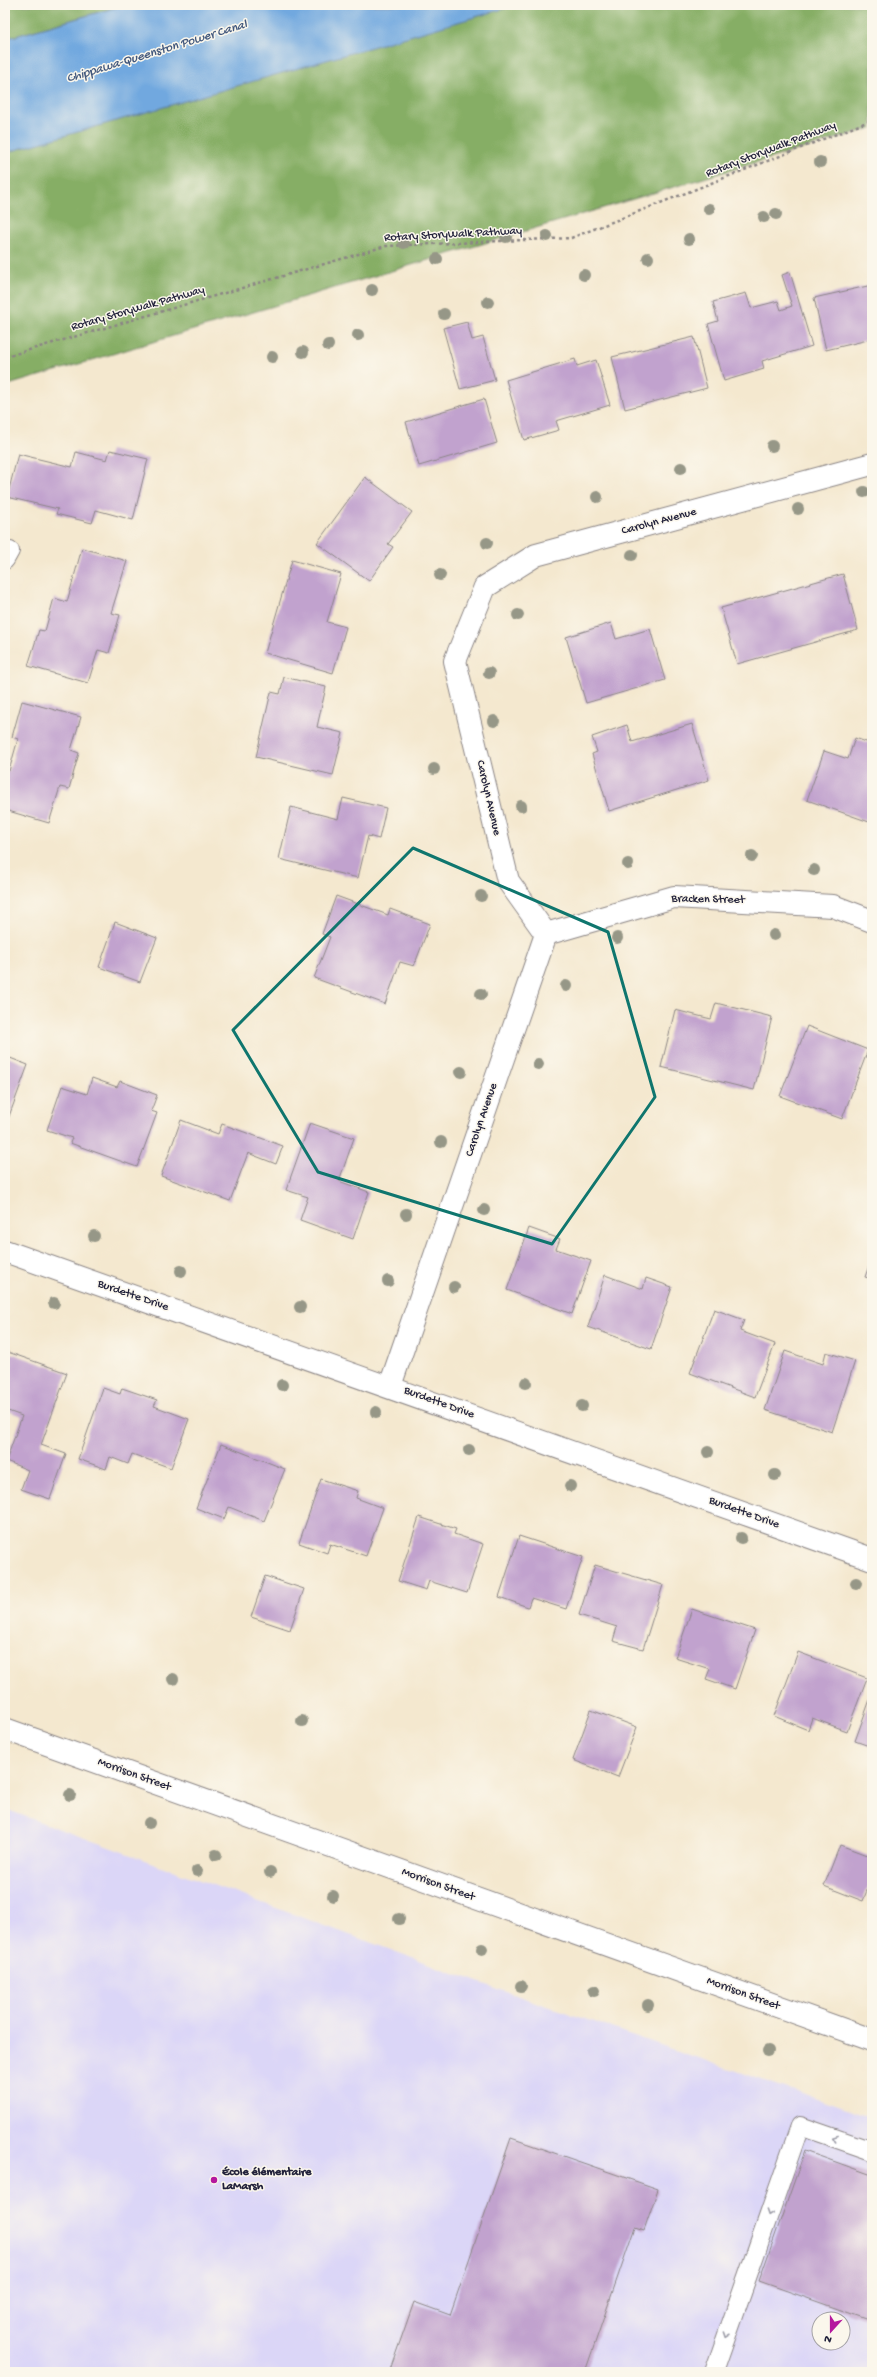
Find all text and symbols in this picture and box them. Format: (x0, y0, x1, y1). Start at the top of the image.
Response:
water label: Chippawa-Queenston Power Canal (65, 17, 250, 87)
street label: Rotary StoryWalk Pathway (704, 119, 838, 181)
street label: Rotary StoryWalk Pathway (384, 224, 522, 246)
street label: Rotary StoryWalk Pathway (70, 283, 206, 335)
street label: Carolyn Avenue (620, 505, 699, 539)
street label: Carolyn Avenue (473, 759, 504, 838)
street label: Bracken Street (670, 892, 746, 908)
street label: Carolyn Avenue (463, 1081, 501, 1159)
street label: Burdette Drive (95, 1277, 171, 1315)
street label: Burdette Drive (401, 1383, 477, 1423)
street label: Burdette Drive (706, 1493, 782, 1533)
street label: Morrison Street (96, 1755, 174, 1795)
street label: Morrison Street (400, 1865, 478, 1905)
street label: Morrison Street (705, 1974, 783, 2014)
one-way arrow (832, 2135, 839, 2143)
place label: École élémentaire LaMarsh (221, 2166, 312, 2194)
marker: École élémentaire LaMarsh (209, 2175, 219, 2185)
one-way arrow (766, 2209, 774, 2216)
north arrow (811, 2311, 851, 2351)
one-way arrow (723, 2332, 732, 2339)
text: N (823, 2332, 834, 2345)

